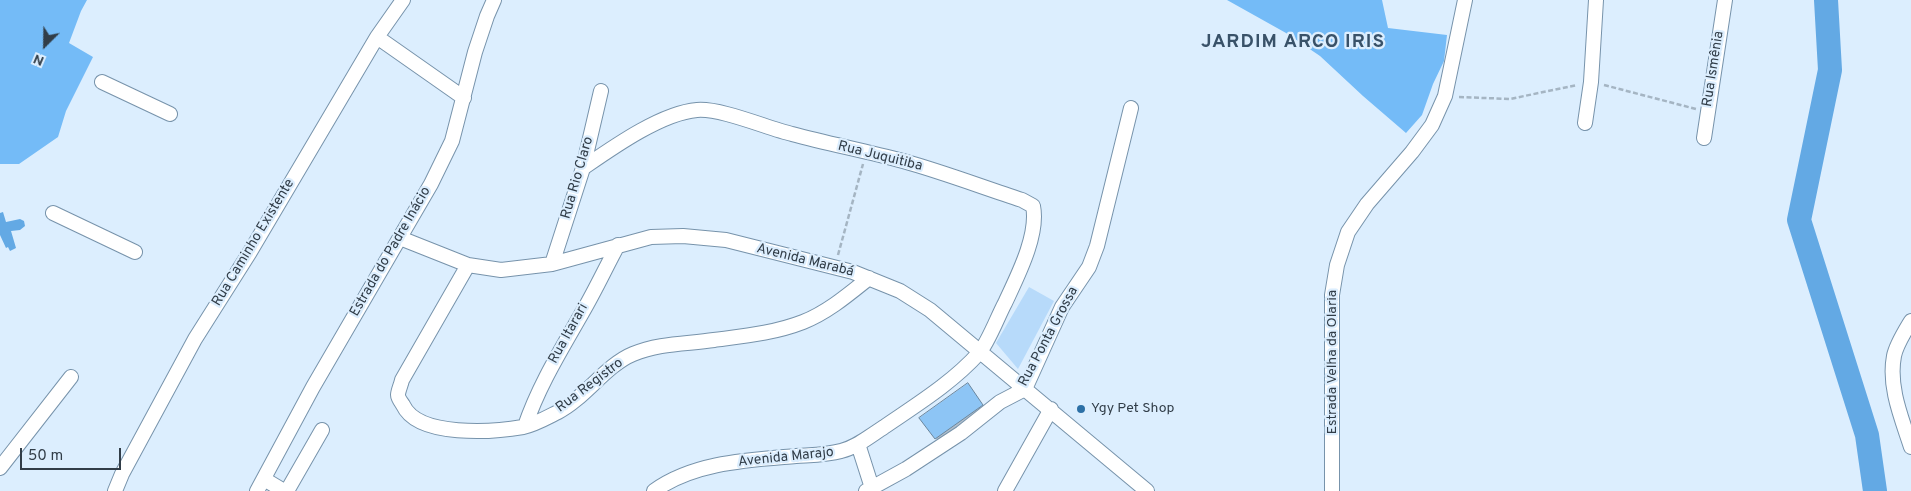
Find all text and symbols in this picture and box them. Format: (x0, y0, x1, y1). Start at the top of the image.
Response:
north arrow (20, 20, 70, 70)
street label: Rua Ismênia (1700, 30, 1728, 108)
district label: JARDIM ARCO IRIS (1199, 32, 1387, 54)
text: N (31, 49, 47, 69)
street label: Rua Rio Claro (558, 135, 598, 221)
street label: Rua Juquitiba (836, 138, 924, 176)
street label: Rua Caminho Existente (209, 176, 299, 310)
street label: Estrada do Padre Inácio (347, 184, 435, 320)
street label: Avenida Marabá (755, 241, 855, 281)
street label: Rua Ponta Grossa (1016, 284, 1082, 390)
street label: Estrada Velha da Olaria (1325, 290, 1341, 434)
street label: Rua Itarari (546, 301, 592, 367)
street label: Rua Registro (553, 355, 627, 417)
place label: Ygy Pet Shop (1091, 401, 1174, 417)
marker: Ygy Pet Shop (1075, 403, 1087, 415)
scale bar (22, 438, 124, 470)
street label: Avenida Marajo (737, 445, 835, 471)
text: 50 m (28, 447, 63, 466)

